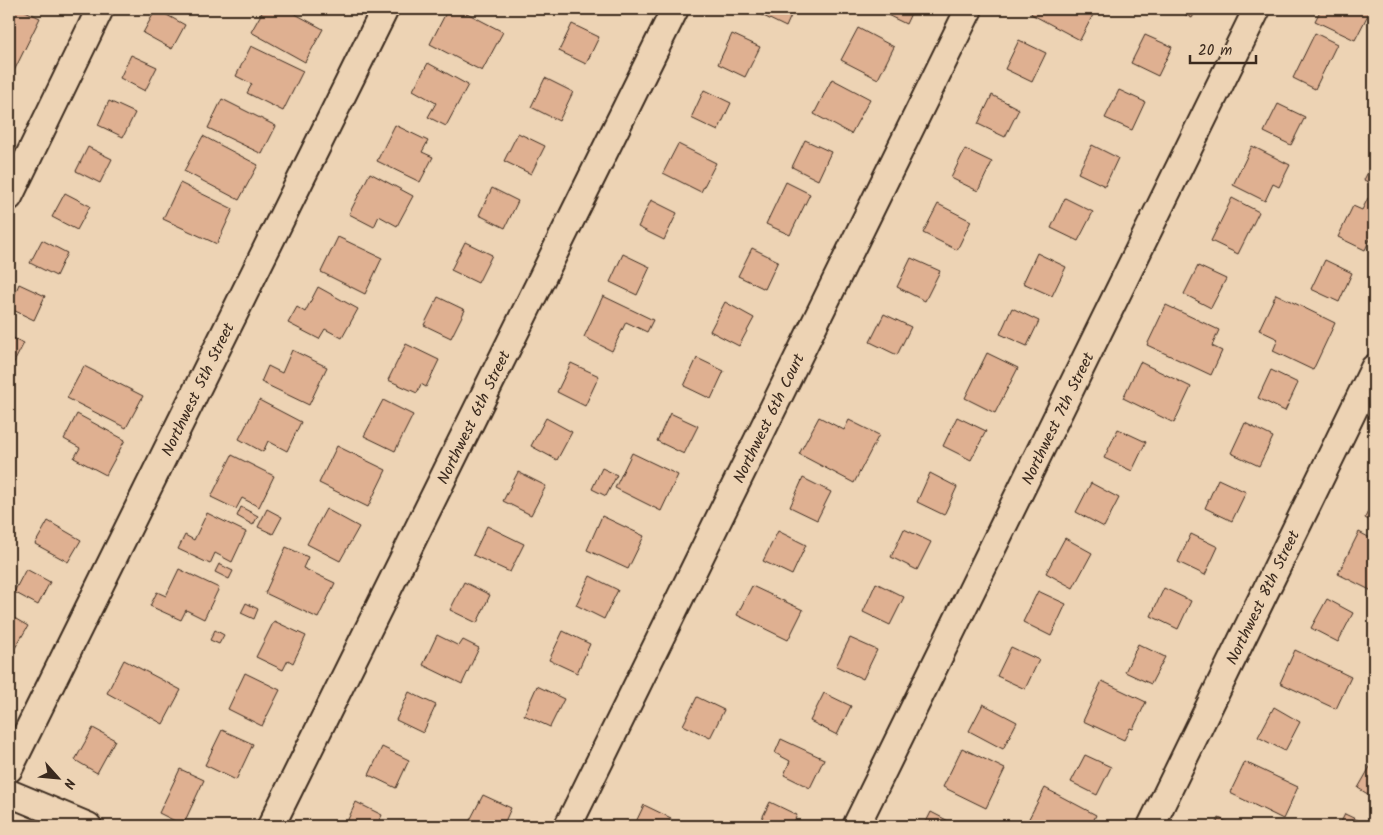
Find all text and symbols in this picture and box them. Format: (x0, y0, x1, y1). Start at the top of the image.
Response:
scale bar (1190, 32, 1257, 64)
text: 20 m (1198, 39, 1232, 63)
street label: Northwest 5th Street (155, 318, 242, 461)
street label: Northwest 6th Street (431, 346, 518, 489)
street label: Northwest 7th Street (1015, 347, 1102, 489)
street label: Northwest 6th Court (727, 349, 812, 488)
street label: Northwest 8th Street (1220, 525, 1307, 669)
north arrow (32, 752, 82, 802)
text: N (57, 775, 81, 793)

